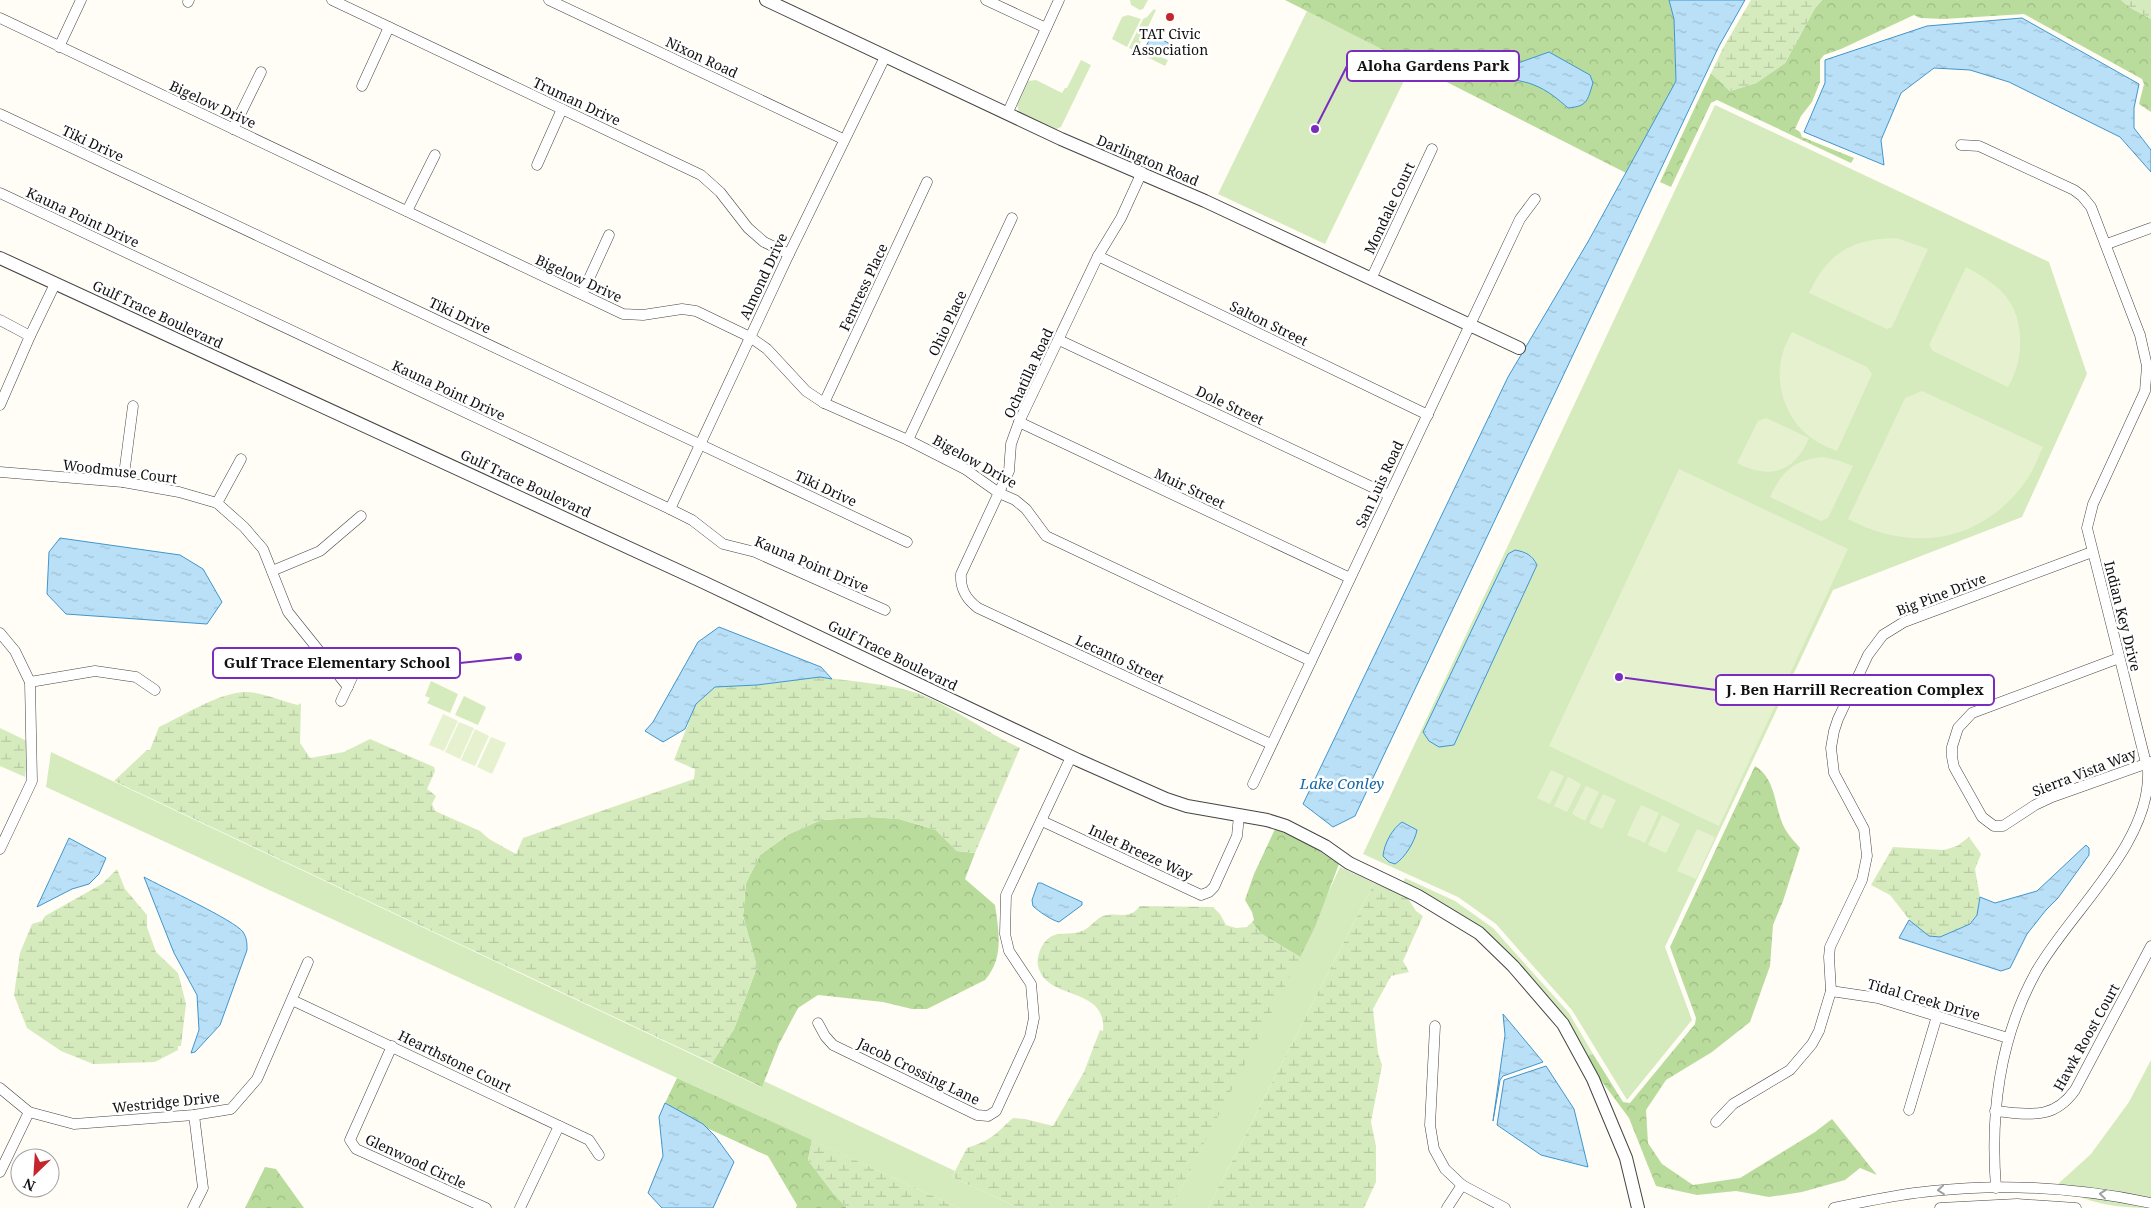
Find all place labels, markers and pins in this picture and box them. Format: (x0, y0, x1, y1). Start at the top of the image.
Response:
marker: TAT Civic Association (1164, 11, 1176, 23)
place label: TAT Civic Association (1132, 24, 1208, 59)
callout: Aloha Gardens Park (1347, 51, 1519, 81)
callout: Gulf Trace Elementary School (213, 648, 460, 678)
callout: J. Ben Harrill Recreation Complex (1716, 675, 1994, 705)

